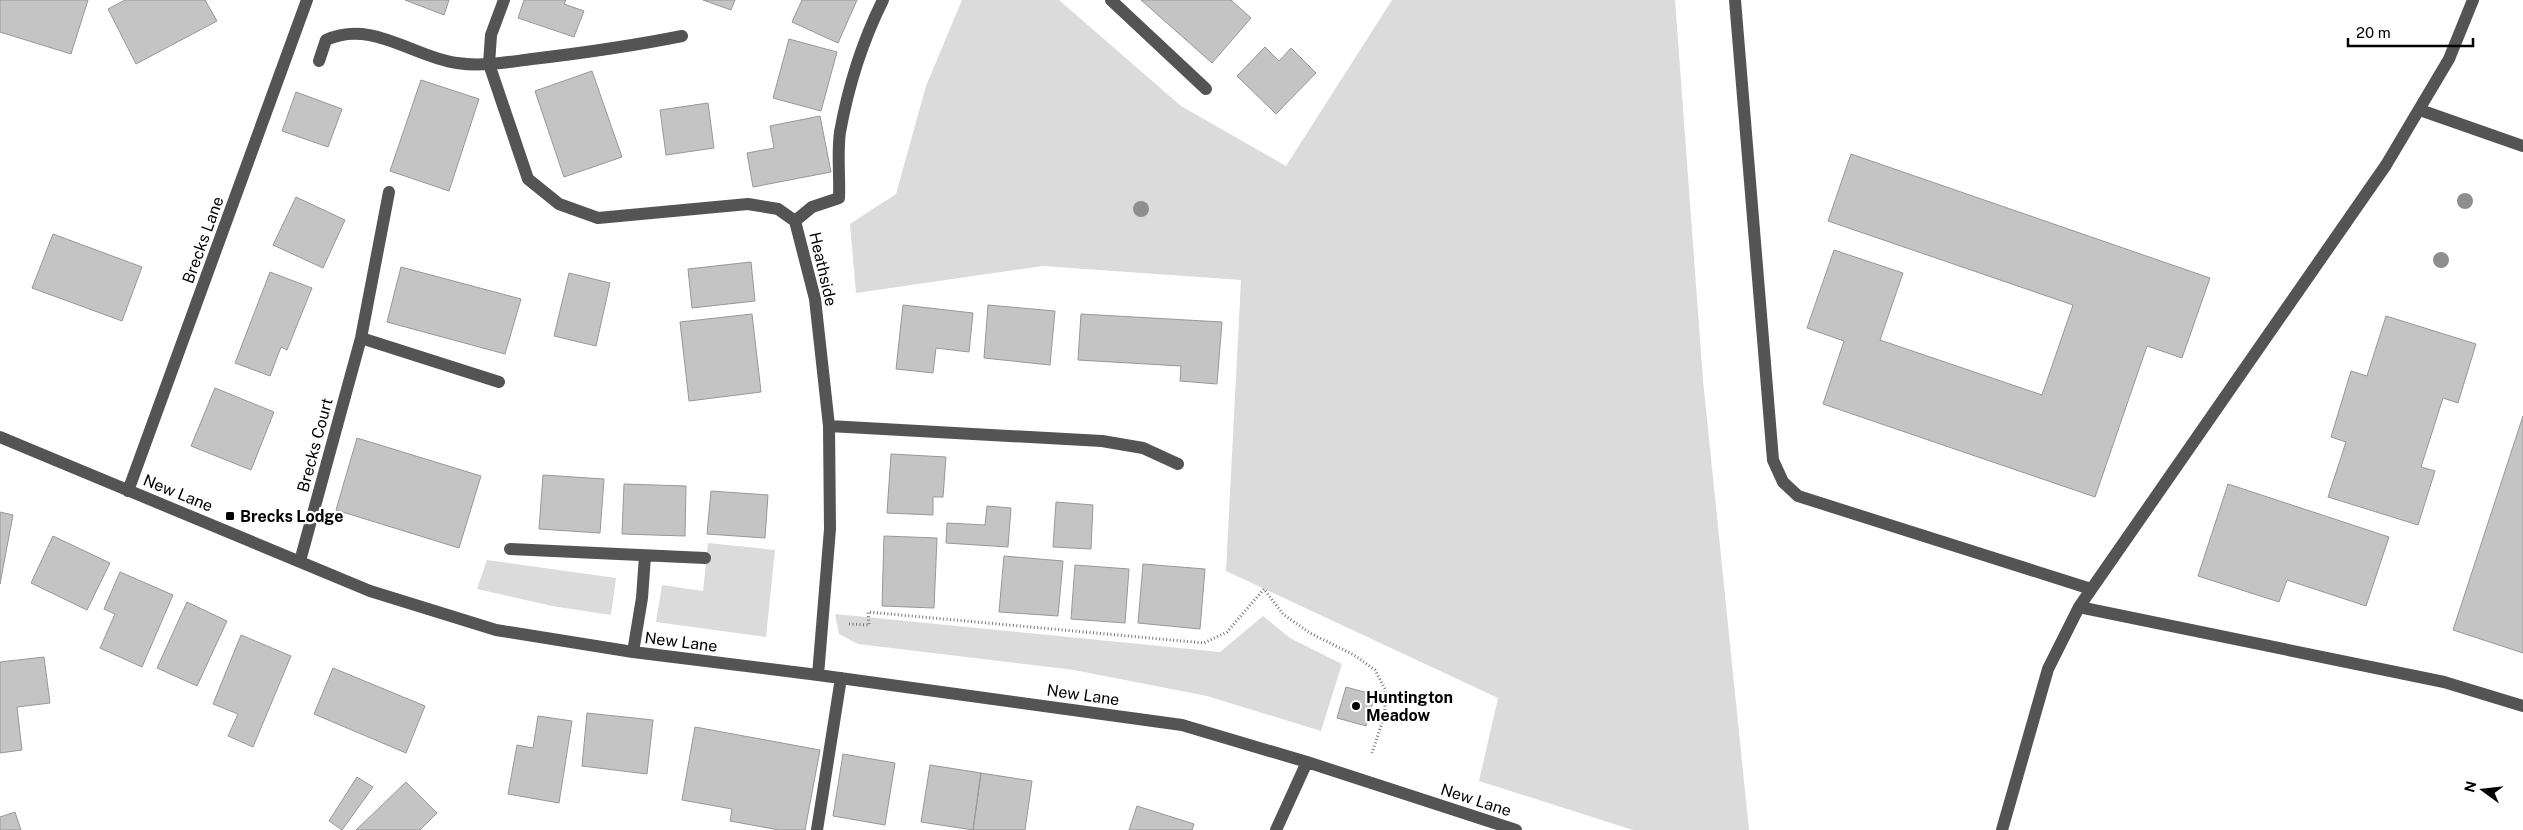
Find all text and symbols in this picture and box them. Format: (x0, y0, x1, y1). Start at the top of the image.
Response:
scale bar (2348, 15, 2473, 47)
text: 20 m (2356, 24, 2391, 41)
street label: Brecks Lane (178, 194, 228, 286)
street label: Heathside (805, 230, 841, 308)
street label: Brecks Court (293, 396, 337, 494)
street label: New Lane (140, 470, 216, 516)
place label: Brecks Lodge (240, 507, 343, 526)
marker: Brecks Lodge (224, 510, 236, 522)
street label: New Lane (643, 628, 719, 656)
street label: New Lane (1045, 680, 1121, 710)
place label: Huntington Meadow (1366, 688, 1453, 725)
marker: Huntington Meadow (1350, 700, 1362, 712)
north arrow (2458, 765, 2508, 815)
text: N (2461, 779, 2480, 794)
street label: New Lane (1438, 780, 1514, 820)

